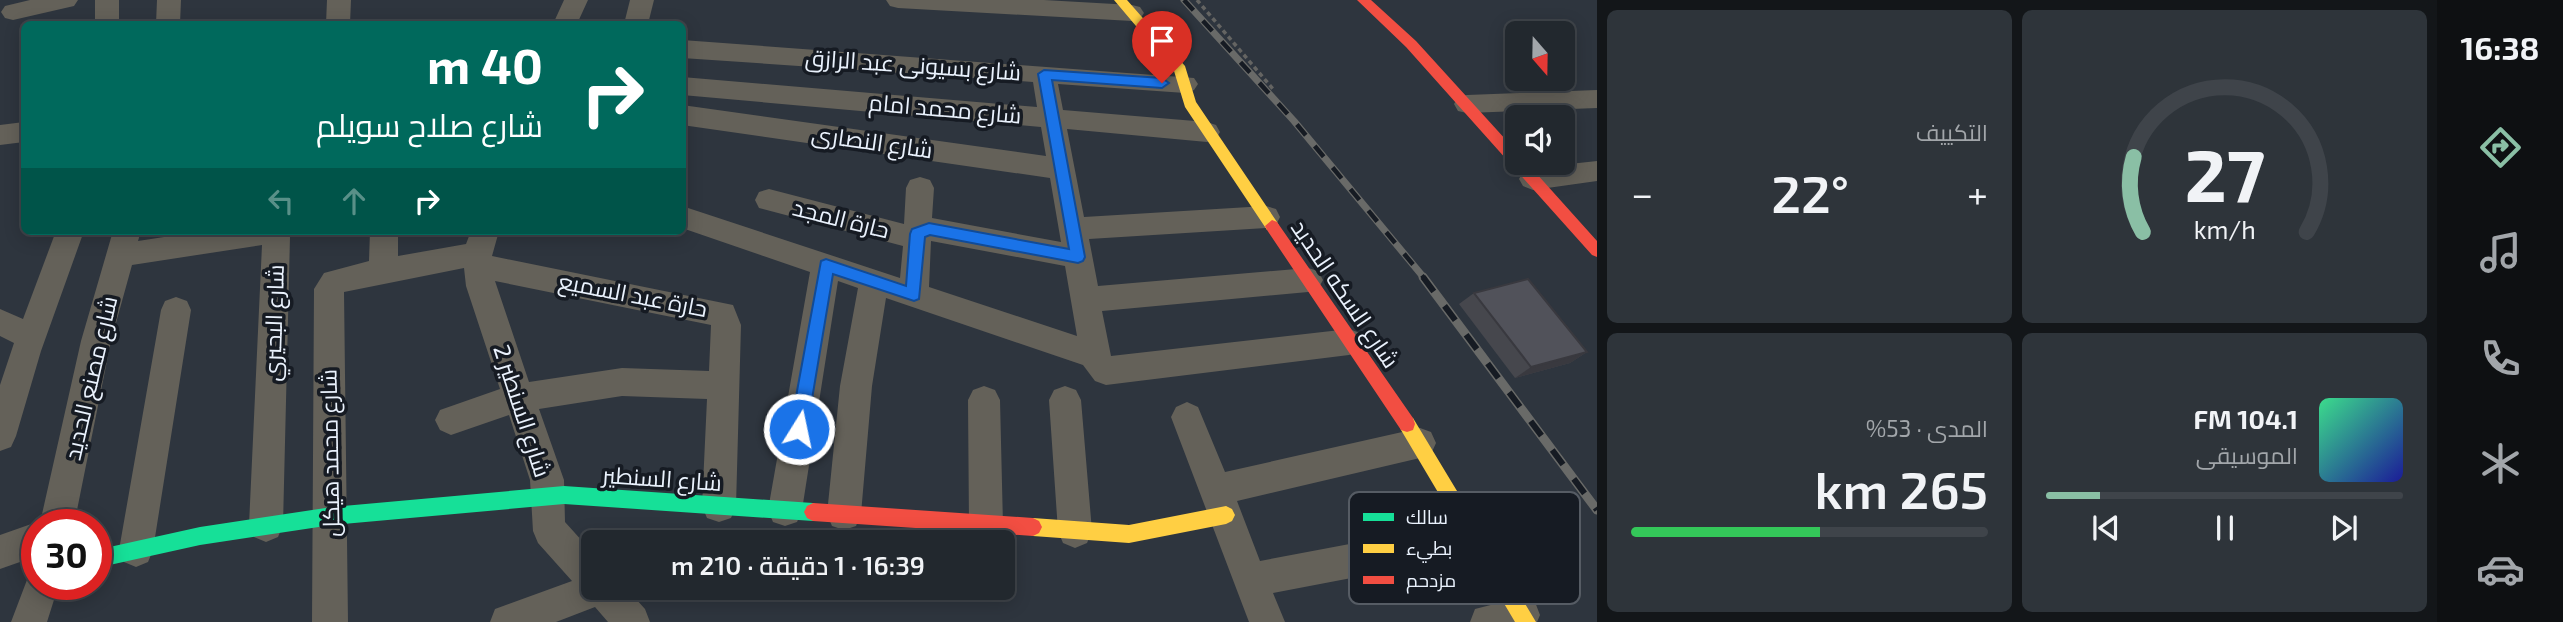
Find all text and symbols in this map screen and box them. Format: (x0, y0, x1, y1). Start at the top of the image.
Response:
pin (1132, 11, 1192, 83)
north arrow (1505, 21, 1575, 91)
map controls (1505, 21, 1575, 175)
icon: arrive (1143, 22, 1181, 60)
text: 16:38 (2461, 28, 2540, 66)
text: 40 m (427, 35, 543, 94)
street label: شارع بسيونى عبد الرازق (804, 42, 1022, 89)
icon: right (567, 49, 658, 140)
street label: شارع محمد امام (867, 87, 1023, 132)
text: شارع صلاح سويلم (316, 105, 543, 143)
button: sound (1505, 105, 1575, 175)
text: التكييف (1916, 118, 1988, 146)
street label: شارع النصارى (809, 119, 935, 166)
icon: directions (2476, 123, 2525, 172)
text: 27 (2184, 130, 2265, 218)
text: 22° (1771, 161, 1849, 223)
text: − (1631, 170, 1653, 216)
text: + (1967, 170, 1988, 216)
icon: left (262, 182, 300, 220)
icon: ahead (335, 182, 373, 220)
icon: right (408, 182, 446, 220)
street label: حارة المجد (790, 193, 892, 244)
street label: شارع السكه الحديد (1283, 214, 1406, 375)
text: km/h (2193, 214, 2256, 244)
icon: music (2476, 228, 2525, 277)
street label: شارع البحيري (257, 264, 294, 382)
street label: حارة عبد السميع (556, 266, 710, 325)
street label: شارع مصنع الحديد (58, 293, 125, 463)
icon: phone (2476, 334, 2525, 383)
street label: شارع السنطير 2 (486, 341, 558, 481)
street label: شارع محمد هيكل (314, 369, 347, 537)
position arrow (762, 392, 836, 466)
text: 104.1 FM (2193, 403, 2298, 434)
text: المدى · 53% (1866, 414, 1988, 442)
icon: climate (2476, 439, 2525, 488)
text: الموسيقى (2196, 441, 2298, 469)
text: 265 km (1815, 457, 1988, 519)
street label: شارع السنطير (599, 460, 723, 499)
legend (1349, 492, 1580, 604)
text: سالك (1406, 505, 1448, 528)
speed limit sign: 30 (21, 509, 112, 600)
icon: previous (2087, 509, 2125, 547)
icon: pause (2206, 509, 2244, 547)
icon: next (2325, 509, 2363, 547)
text: بطيء (1406, 536, 1452, 563)
icon: car (2476, 545, 2525, 594)
text: 16:39 · 1 دقيقة · 210 m (671, 549, 925, 580)
text: مزدحم (1406, 568, 1456, 594)

